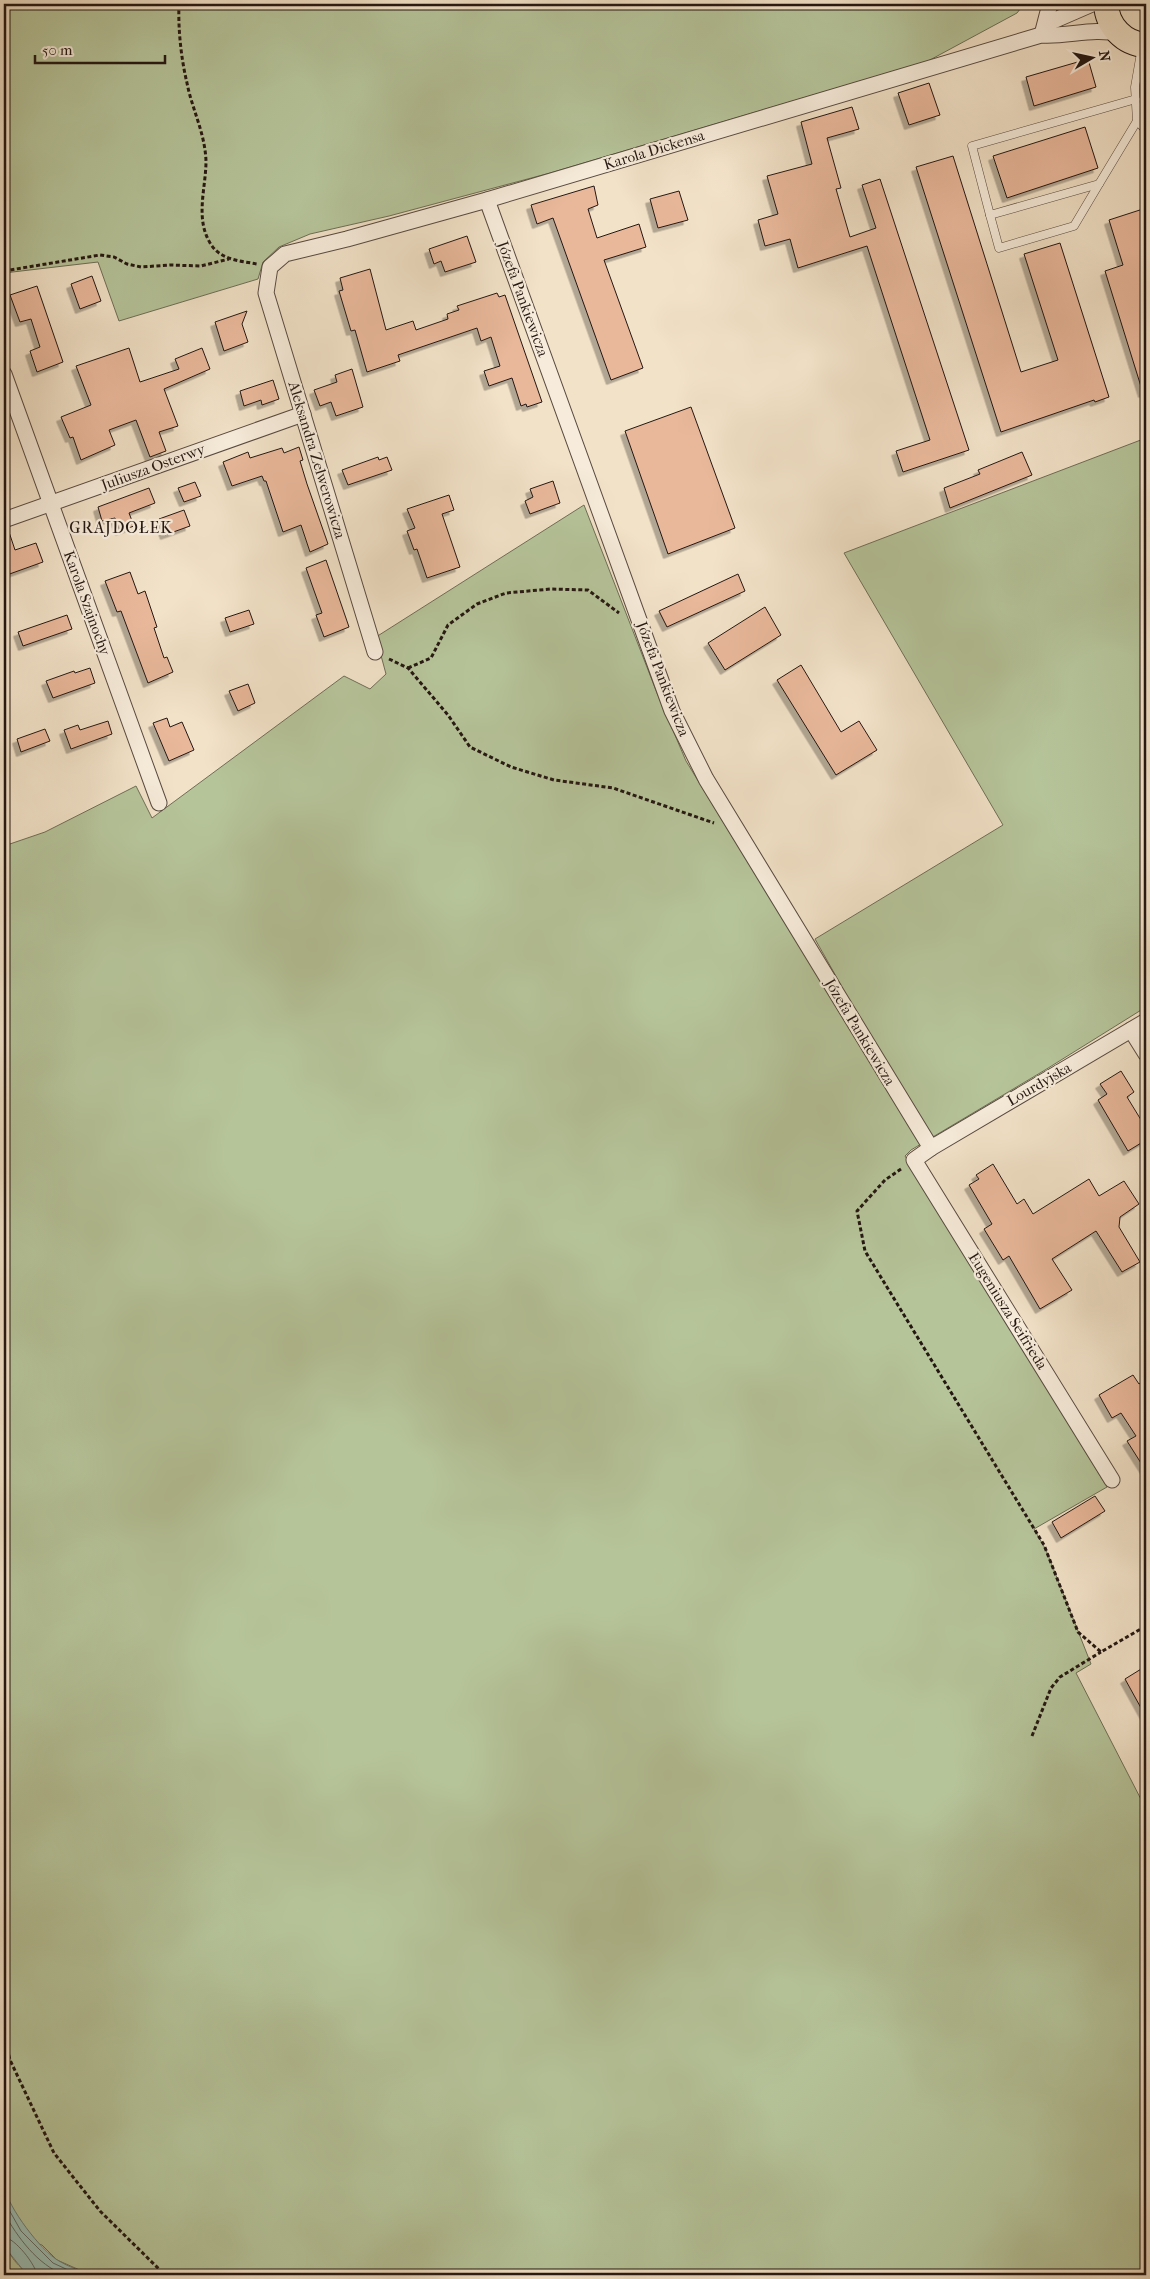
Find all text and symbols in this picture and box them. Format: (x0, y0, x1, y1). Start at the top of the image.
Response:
scale bar (35, 32, 165, 64)
north arrow (1068, 32, 1118, 82)
text: 50 m (42, 41, 73, 59)
text: N (1095, 49, 1114, 63)
street label: Karola Dickensa (601, 126, 708, 174)
street label: Józefa Pankiewicza (493, 238, 553, 360)
street label: Aleksandra Zelwerowicza (284, 378, 350, 542)
street label: Juliusza Osterwy (98, 440, 208, 494)
district label: GRAJDOŁEK (69, 518, 173, 537)
street label: Karola Szajnochy (60, 548, 115, 659)
street label: Józefa Pankiewicza (632, 618, 694, 740)
street label: Józefa Pankiewicza (820, 974, 900, 1090)
street label: Lourdyjska (1004, 1058, 1075, 1110)
street label: Eugeniusza Seifrieda (965, 1249, 1052, 1374)

